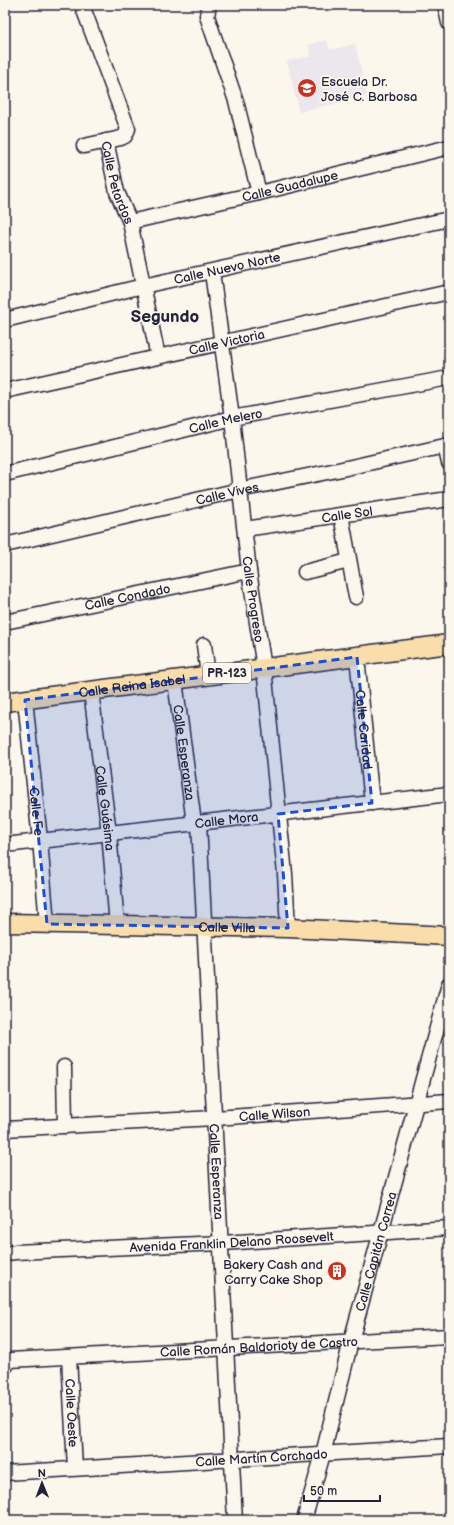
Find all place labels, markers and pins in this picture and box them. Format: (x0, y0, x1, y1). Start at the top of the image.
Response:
place label: Escuela Dr. José C. Barbosa (321, 74, 417, 105)
school or university icon: Escuela Dr. José C. Barbosa (296, 77, 318, 99)
place label: Bakery Cash and Carry Cake Shop (223, 1257, 323, 1288)
building icon: Bakery Cash and Carry Cake Shop (326, 1260, 348, 1282)

